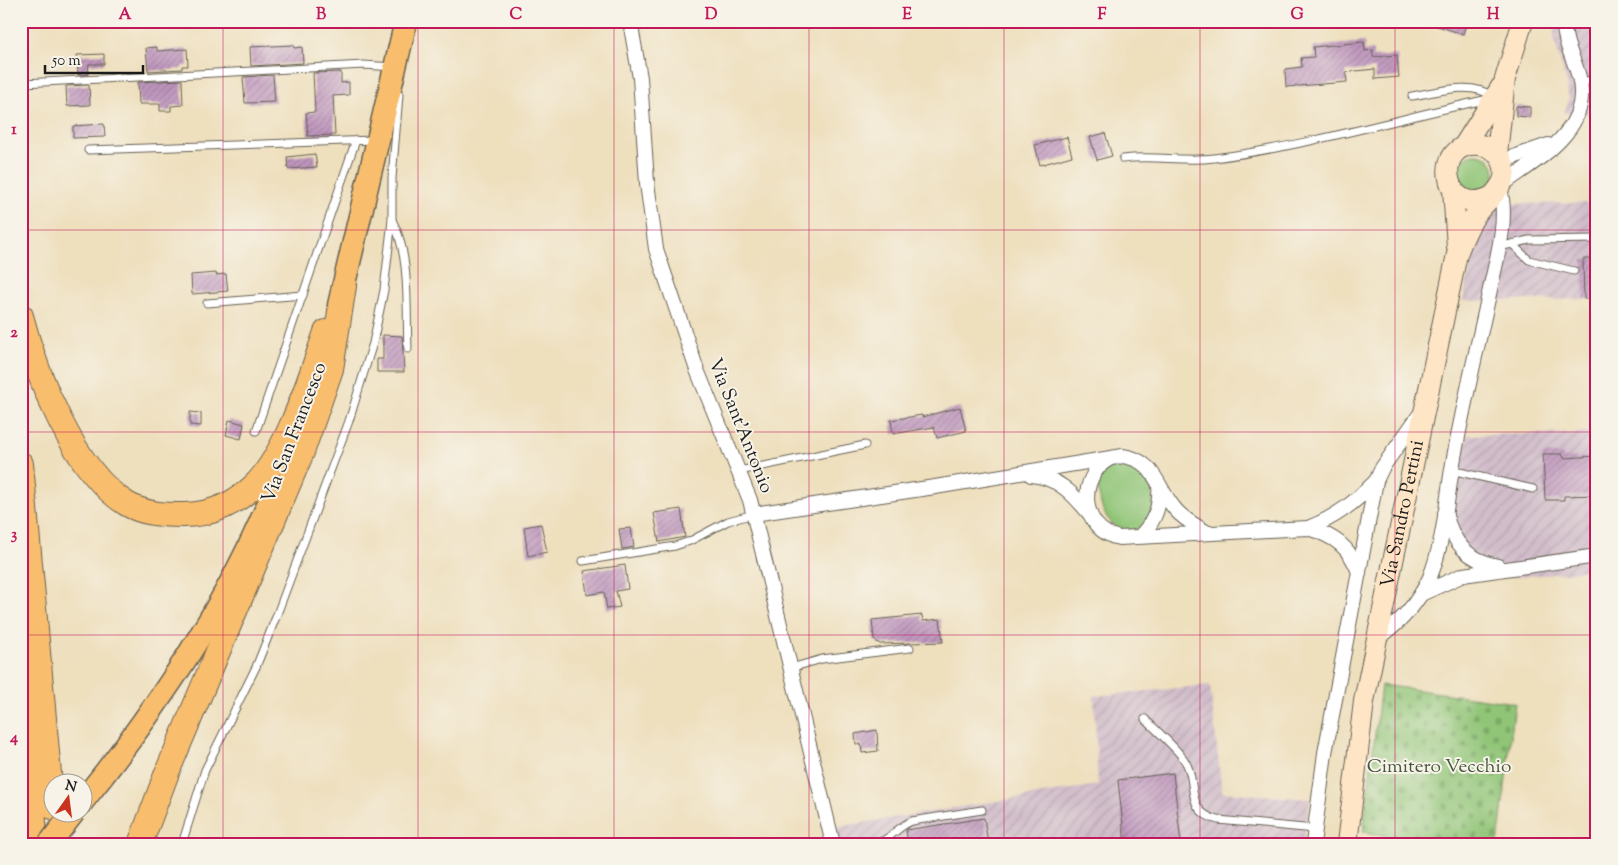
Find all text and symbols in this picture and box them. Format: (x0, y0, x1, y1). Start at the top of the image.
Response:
text: A (119, 4, 132, 27)
text: B (316, 4, 326, 27)
text: C (510, 4, 523, 27)
text: D (705, 4, 718, 27)
text: E (902, 4, 912, 27)
text: F (1098, 4, 1107, 27)
text: G (1290, 4, 1304, 27)
text: H (1487, 4, 1500, 27)
scale bar (45, 42, 142, 74)
text: 50 m (51, 51, 81, 72)
text: 1 (11, 119, 17, 142)
text: 2 (10, 322, 18, 345)
street label: Via Sant'Antonio (701, 355, 779, 497)
street label: Via San Francesco (256, 359, 334, 507)
street label: Via Sandro Pertini (1374, 438, 1431, 590)
text: 3 (11, 524, 18, 547)
text: 4 (9, 727, 18, 750)
park label: Cimitero Vecchio (1367, 754, 1511, 781)
north arrow (42, 772, 92, 822)
text: N (63, 776, 79, 798)

